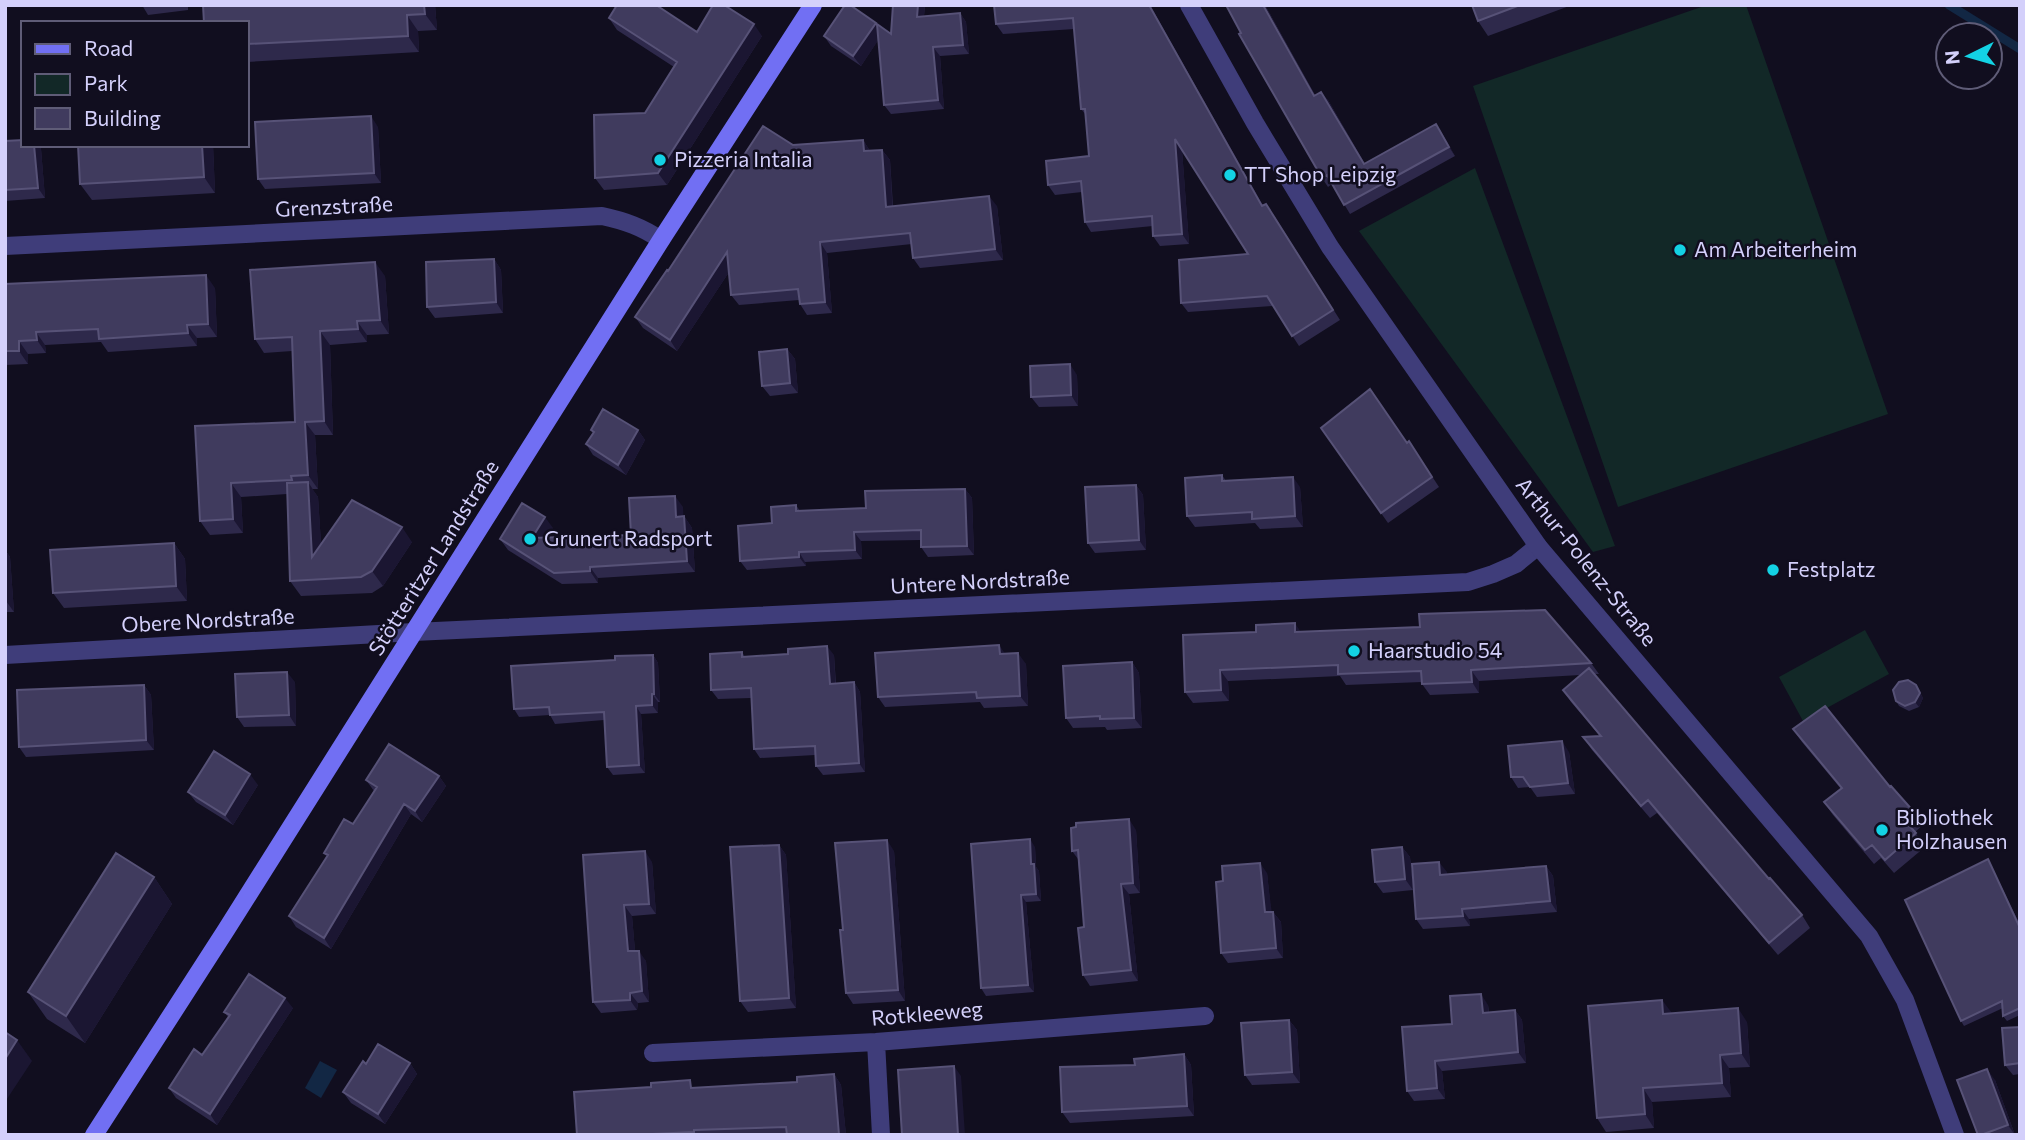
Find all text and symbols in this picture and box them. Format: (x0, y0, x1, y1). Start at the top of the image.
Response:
legend (21, 21, 248, 147)
north arrow (1934, 21, 2004, 91)
text: Road (84, 35, 133, 60)
text: N (1939, 49, 1964, 66)
text: Park (84, 70, 128, 95)
text: Building (84, 105, 161, 130)
place label: Pizzeria Intalia (674, 146, 813, 171)
marker: Pizzeria Intalia (652, 152, 668, 168)
place label: TT Shop Leipzig (1244, 161, 1396, 186)
marker: TT Shop Leipzig (1222, 167, 1238, 183)
street label: Grenzstraße (274, 190, 394, 221)
place label: Am Arbeiterheim (1694, 236, 1857, 261)
marker: Am Arbeiterheim (1672, 242, 1688, 258)
street label: Stötteritzer Landstraße (362, 455, 503, 660)
street label: Arthur-Polenz-Straße (1512, 472, 1663, 650)
place label: Grunert Radsport (544, 525, 712, 550)
marker: Grunert Radsport (522, 531, 538, 547)
place label: Festplatz (1787, 556, 1876, 581)
marker: Festplatz (1765, 562, 1781, 578)
street label: Untere Nordstraße (890, 563, 1070, 598)
street label: Obere Nordstraße (121, 602, 295, 637)
place label: Haarstudio 54 (1368, 637, 1503, 662)
marker: Haarstudio 54 (1346, 643, 1362, 659)
place label: Bibliothek Holzhausen (1896, 804, 2007, 853)
marker: Bibliothek Holzhausen (1874, 822, 1890, 838)
street label: Rotkleeweg (870, 995, 984, 1030)

